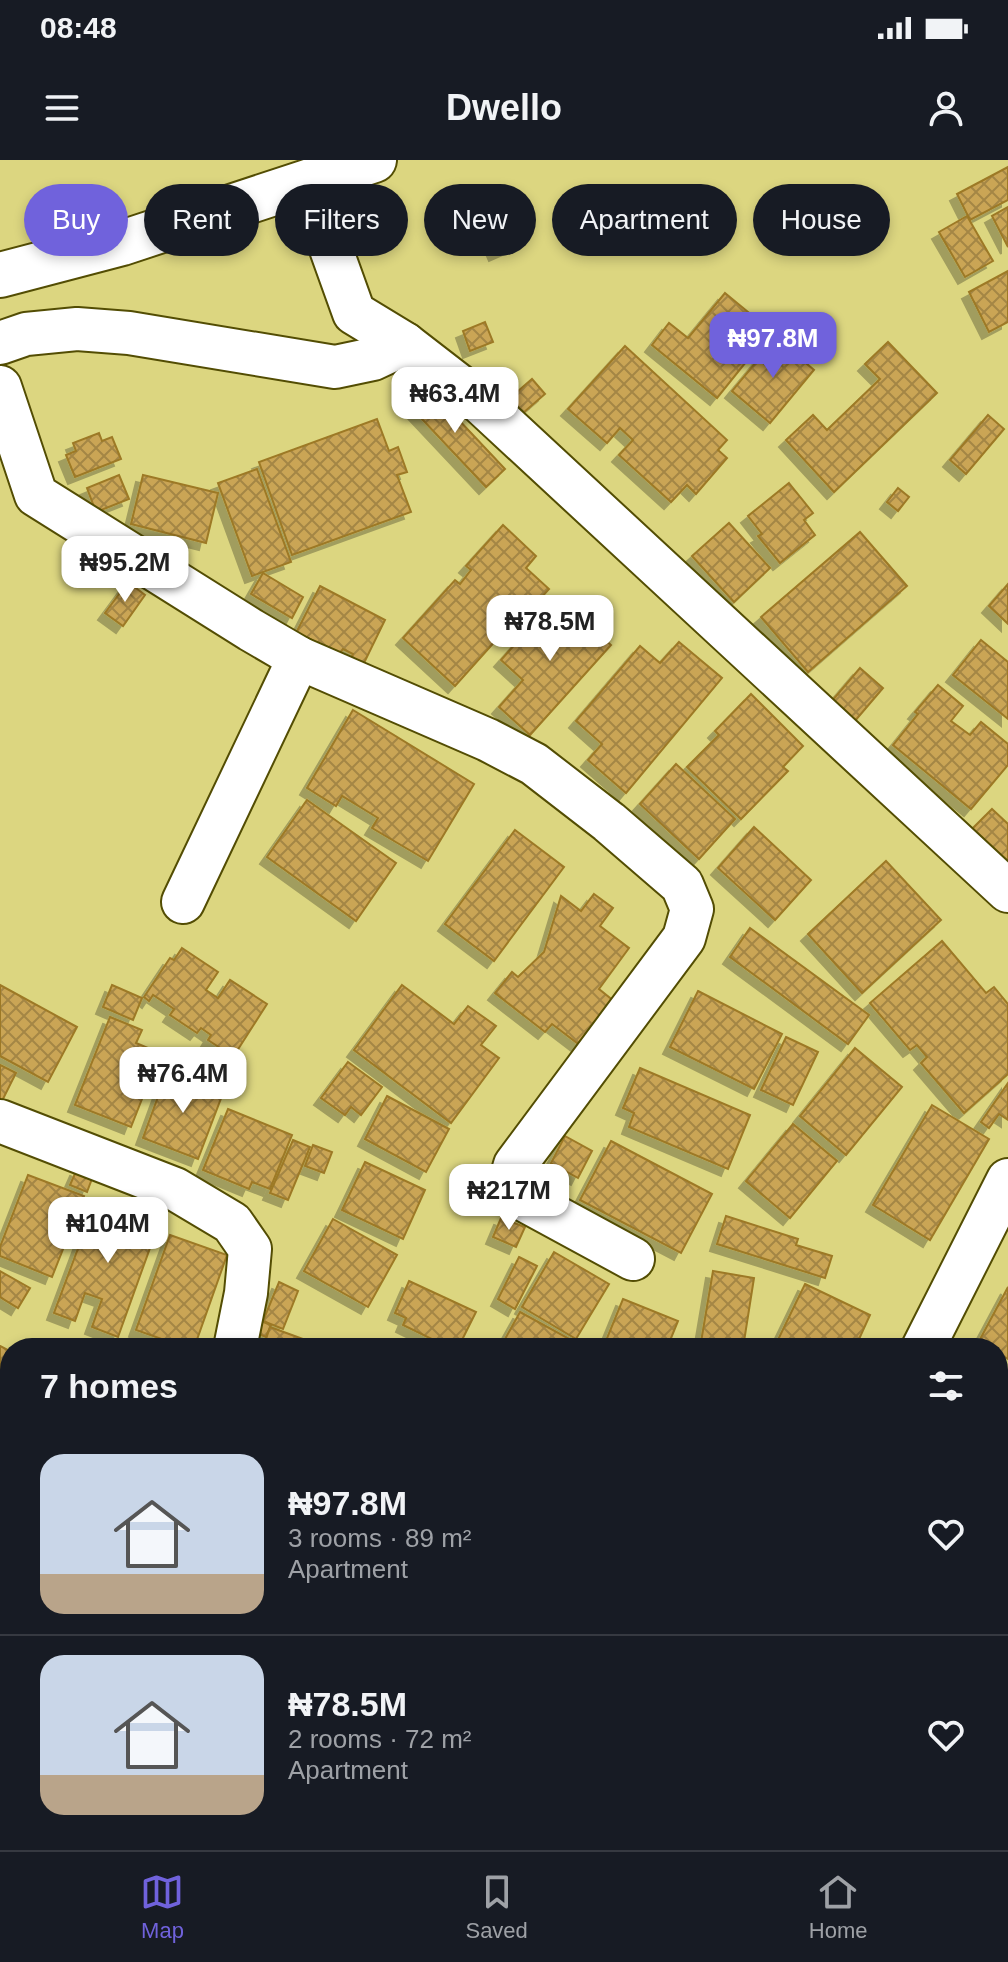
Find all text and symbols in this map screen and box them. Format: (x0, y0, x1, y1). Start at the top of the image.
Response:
text: 08:48 (40, 11, 117, 44)
icon: menu (40, 86, 84, 130)
icon: person (924, 86, 968, 130)
text: Dwello (446, 87, 562, 128)
chip: Buy (24, 184, 128, 256)
chip: Rent (144, 184, 259, 256)
chip: Filters (275, 184, 408, 256)
chip: New (424, 184, 536, 256)
chip: Apartment (552, 184, 737, 256)
chip: House (753, 184, 890, 256)
pin: ₦97.8M (708, 312, 838, 380)
text: ₦97.8M (727, 323, 819, 353)
pin: ₦63.4M (390, 367, 520, 435)
text: ₦63.4M (409, 378, 501, 408)
pin: ₦95.2M (60, 536, 190, 604)
text: ₦95.2M (79, 547, 171, 577)
pin: ₦78.5M (485, 595, 615, 663)
text: ₦78.5M (504, 606, 596, 636)
pin: ₦76.4M (118, 1047, 248, 1115)
text: ₦76.4M (137, 1058, 229, 1088)
pin: ₦217M (453, 1164, 565, 1232)
text: ₦217M (467, 1175, 551, 1205)
pin: ₦104M (52, 1197, 164, 1265)
text: ₦104M (66, 1208, 150, 1238)
icon: filters (924, 1364, 968, 1408)
text: 7 homes (40, 1367, 178, 1405)
text: ₦97.8M (288, 1484, 407, 1522)
icon: home (104, 1486, 200, 1582)
icon: heart (924, 1512, 968, 1556)
text: 3 rooms · 89 m² (288, 1523, 472, 1553)
text: Apartment (288, 1554, 408, 1584)
text: ₦78.5M (288, 1685, 407, 1723)
icon: home (104, 1687, 200, 1783)
icon: heart (924, 1713, 968, 1757)
text: 2 rooms · 72 m² (288, 1724, 472, 1754)
text: Apartment (288, 1755, 408, 1785)
tab: Map (140, 1870, 184, 1944)
tab: Saved (465, 1870, 528, 1944)
tab: Home (809, 1870, 868, 1944)

